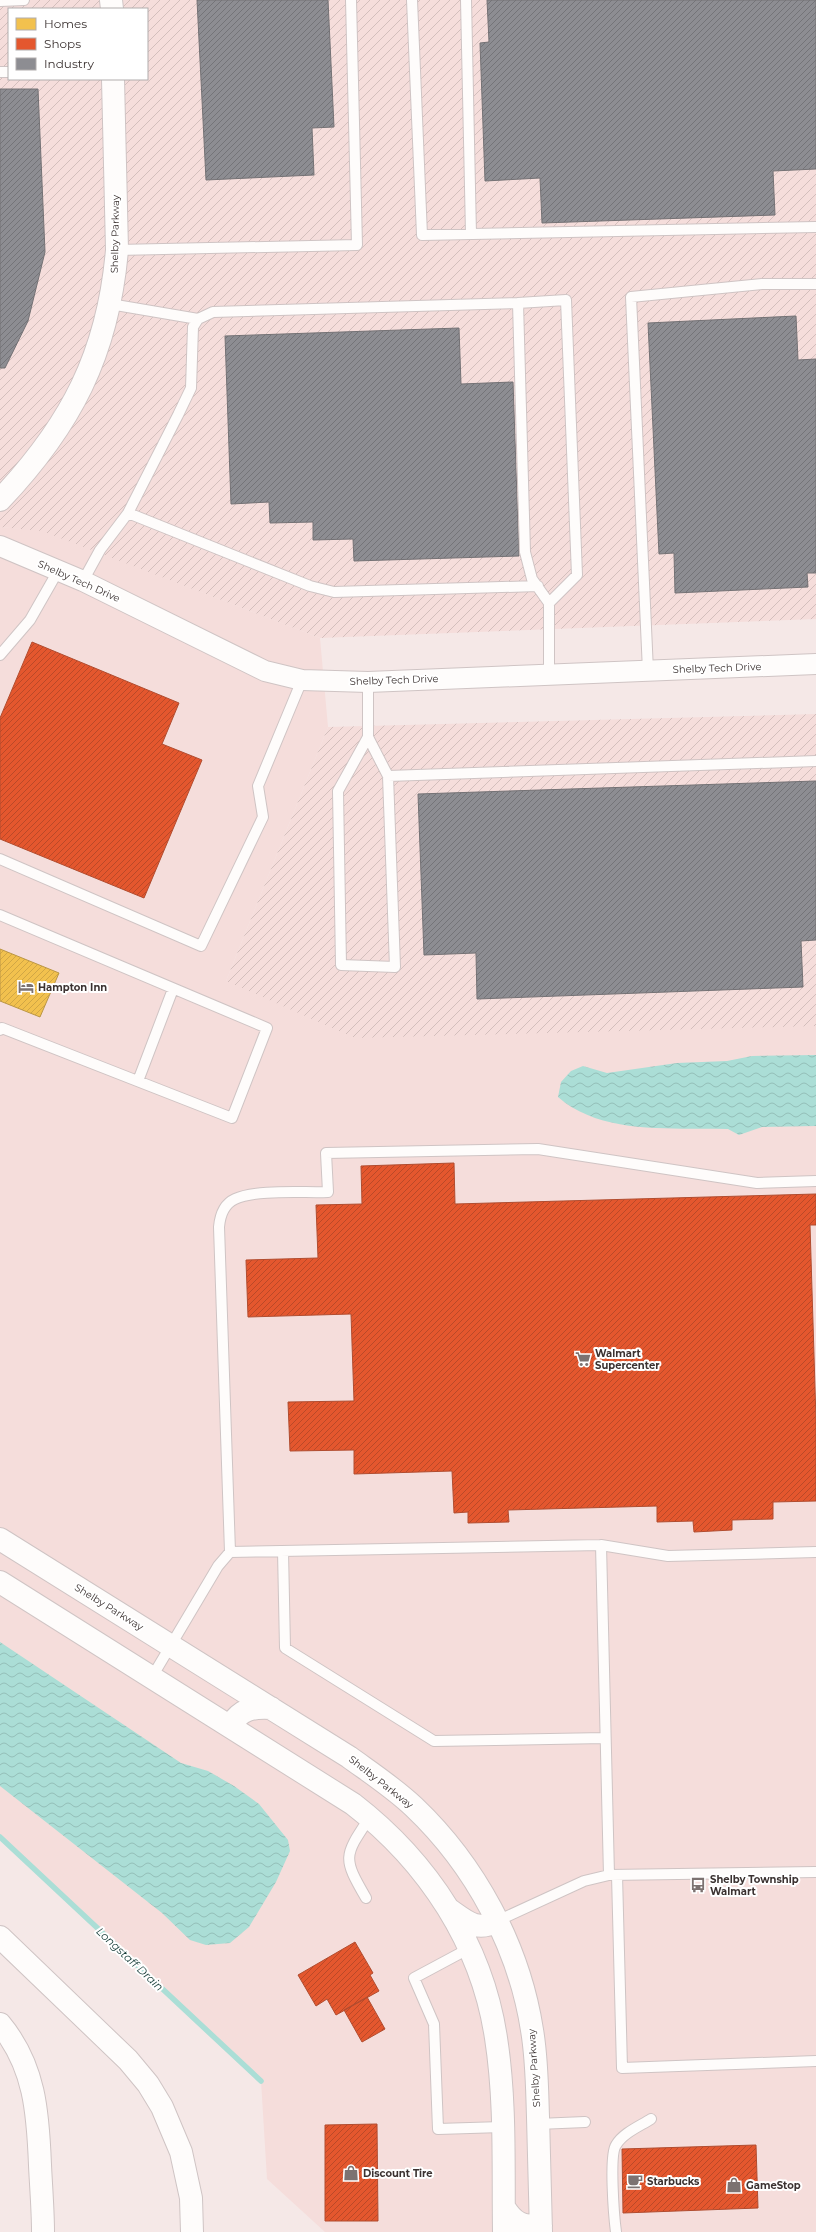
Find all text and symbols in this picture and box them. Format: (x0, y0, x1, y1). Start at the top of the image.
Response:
legend (8, 8, 148, 80)
text: Homes (44, 16, 87, 31)
text: Shops (44, 36, 81, 51)
text: Industry (44, 56, 94, 71)
street label: Shelby Parkway (108, 194, 122, 273)
street label: Shelby Tech Drive (36, 557, 122, 605)
street label: Shelby Tech Drive (672, 660, 762, 676)
street label: Shelby Tech Drive (349, 672, 439, 688)
hotel icon: Hampton Inn (17, 978, 35, 996)
place label: Hampton Inn (38, 981, 107, 994)
place label: Walmart Supercenter (595, 1347, 660, 1372)
supermarket icon: Walmart Supercenter (574, 1350, 592, 1368)
street label: Shelby Parkway (72, 1581, 146, 1634)
street label: Shelby Parkway (346, 1753, 416, 1812)
place label: Shelby Township Walmart (710, 1873, 799, 1898)
bus stop icon: Shelby Township Walmart (689, 1876, 707, 1894)
water label: Longstaff Drain (93, 1924, 167, 1994)
street label: Shelby Parkway (525, 2028, 543, 2108)
shop icon: Discount Tire (342, 2164, 360, 2182)
place label: Discount Tire (363, 2167, 433, 2180)
cafe icon: Starbucks (626, 2172, 644, 2190)
place label: Starbucks (647, 2175, 700, 2188)
shop icon: GameStop (725, 2176, 743, 2194)
place label: GameStop (746, 2179, 801, 2192)

